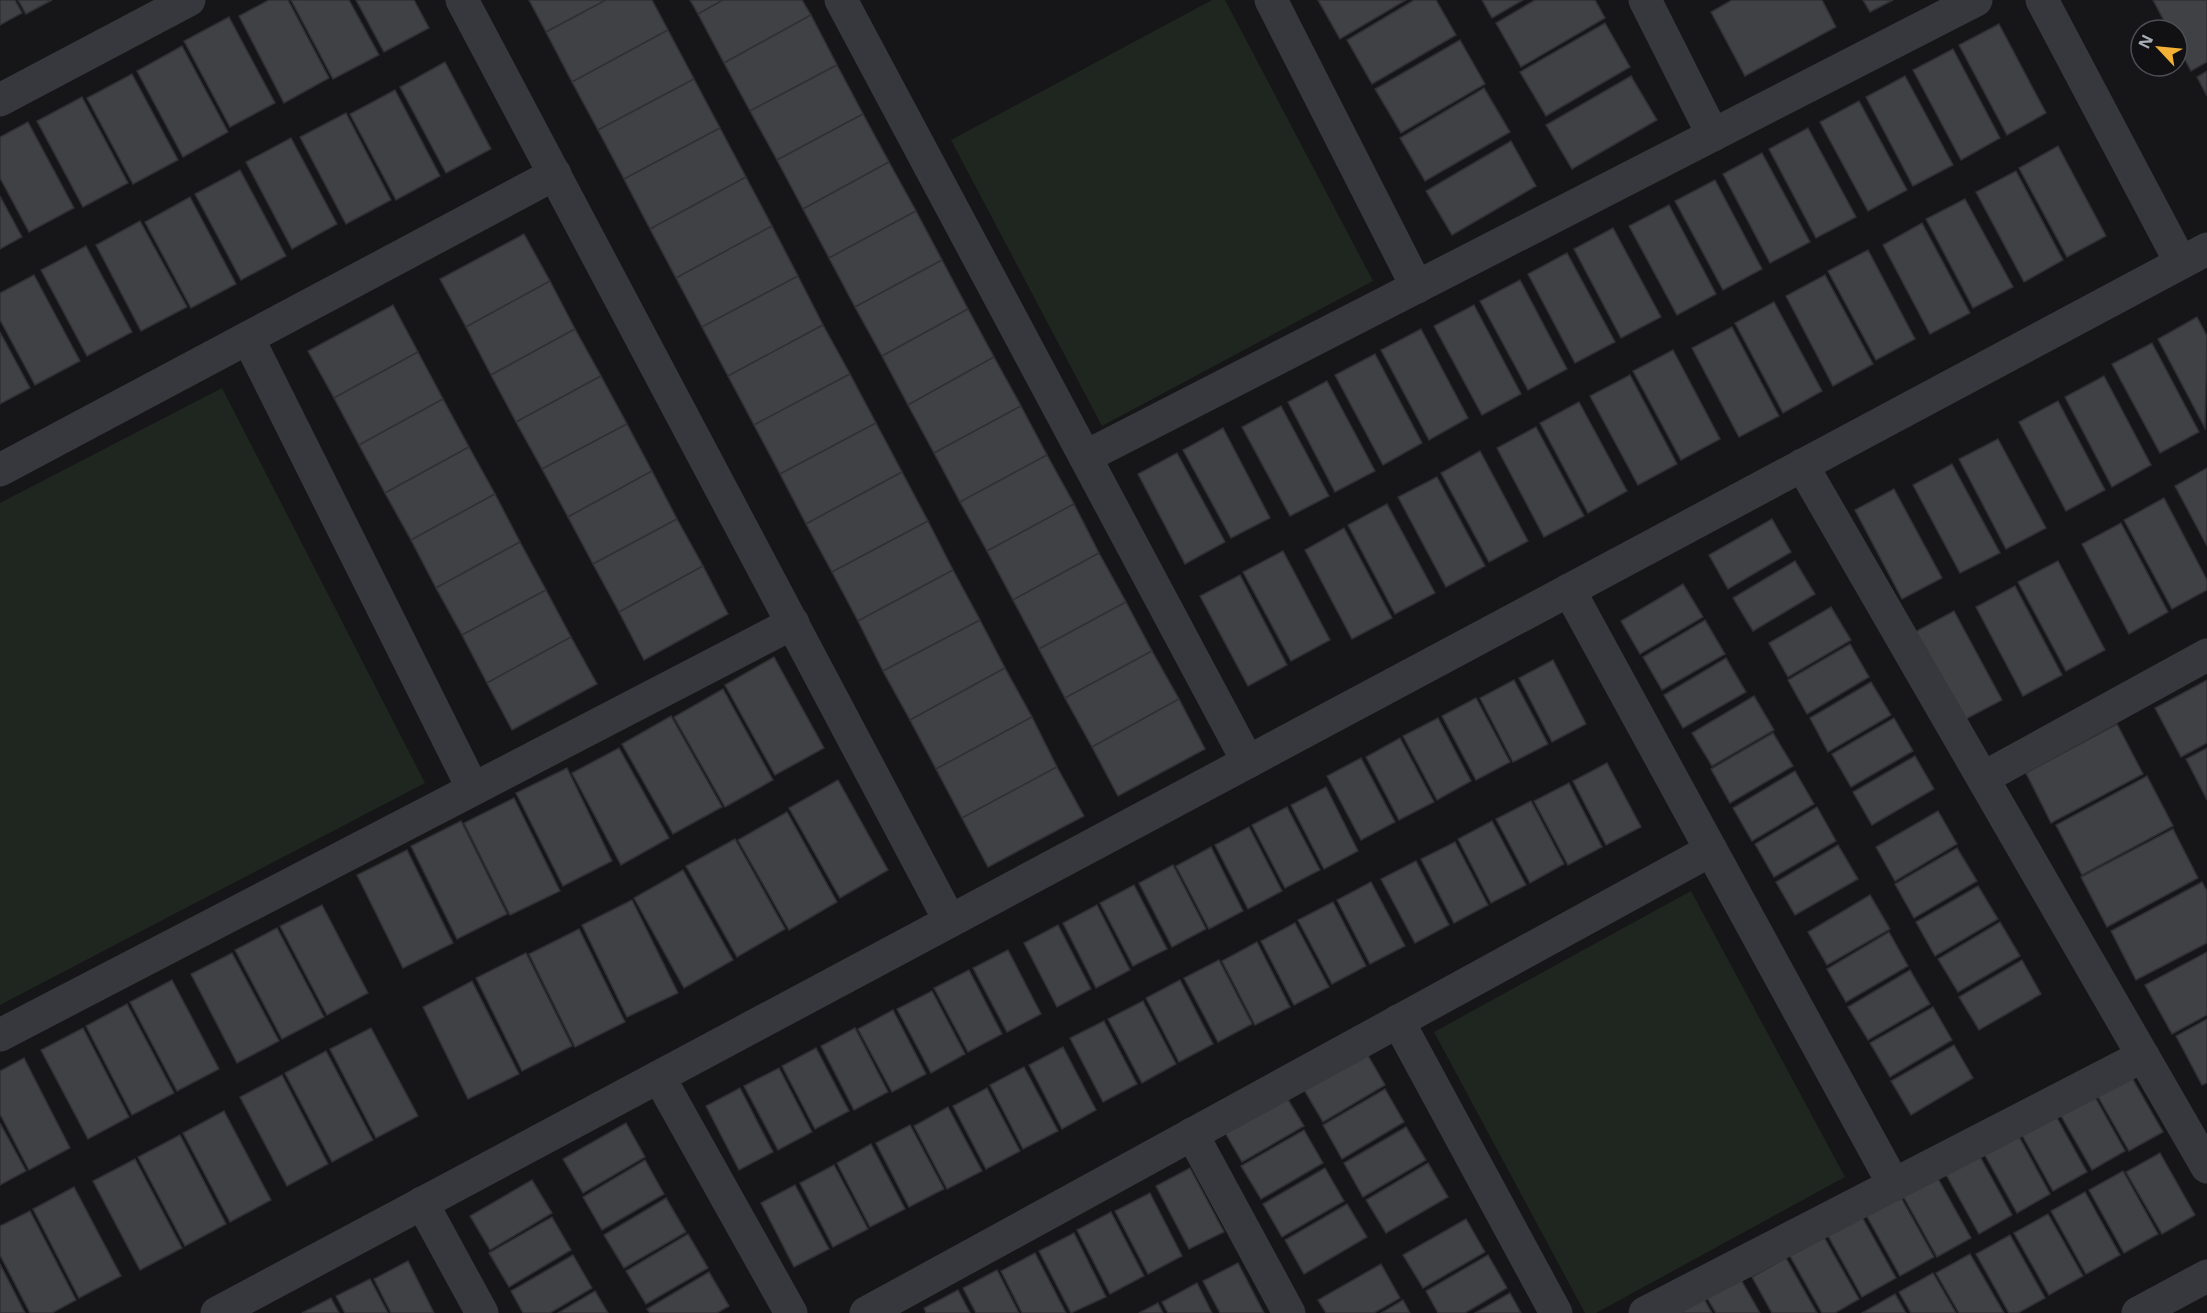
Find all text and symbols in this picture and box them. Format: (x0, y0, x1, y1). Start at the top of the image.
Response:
north arrow (2129, 18, 2189, 78)
text: N (2133, 31, 2158, 52)

